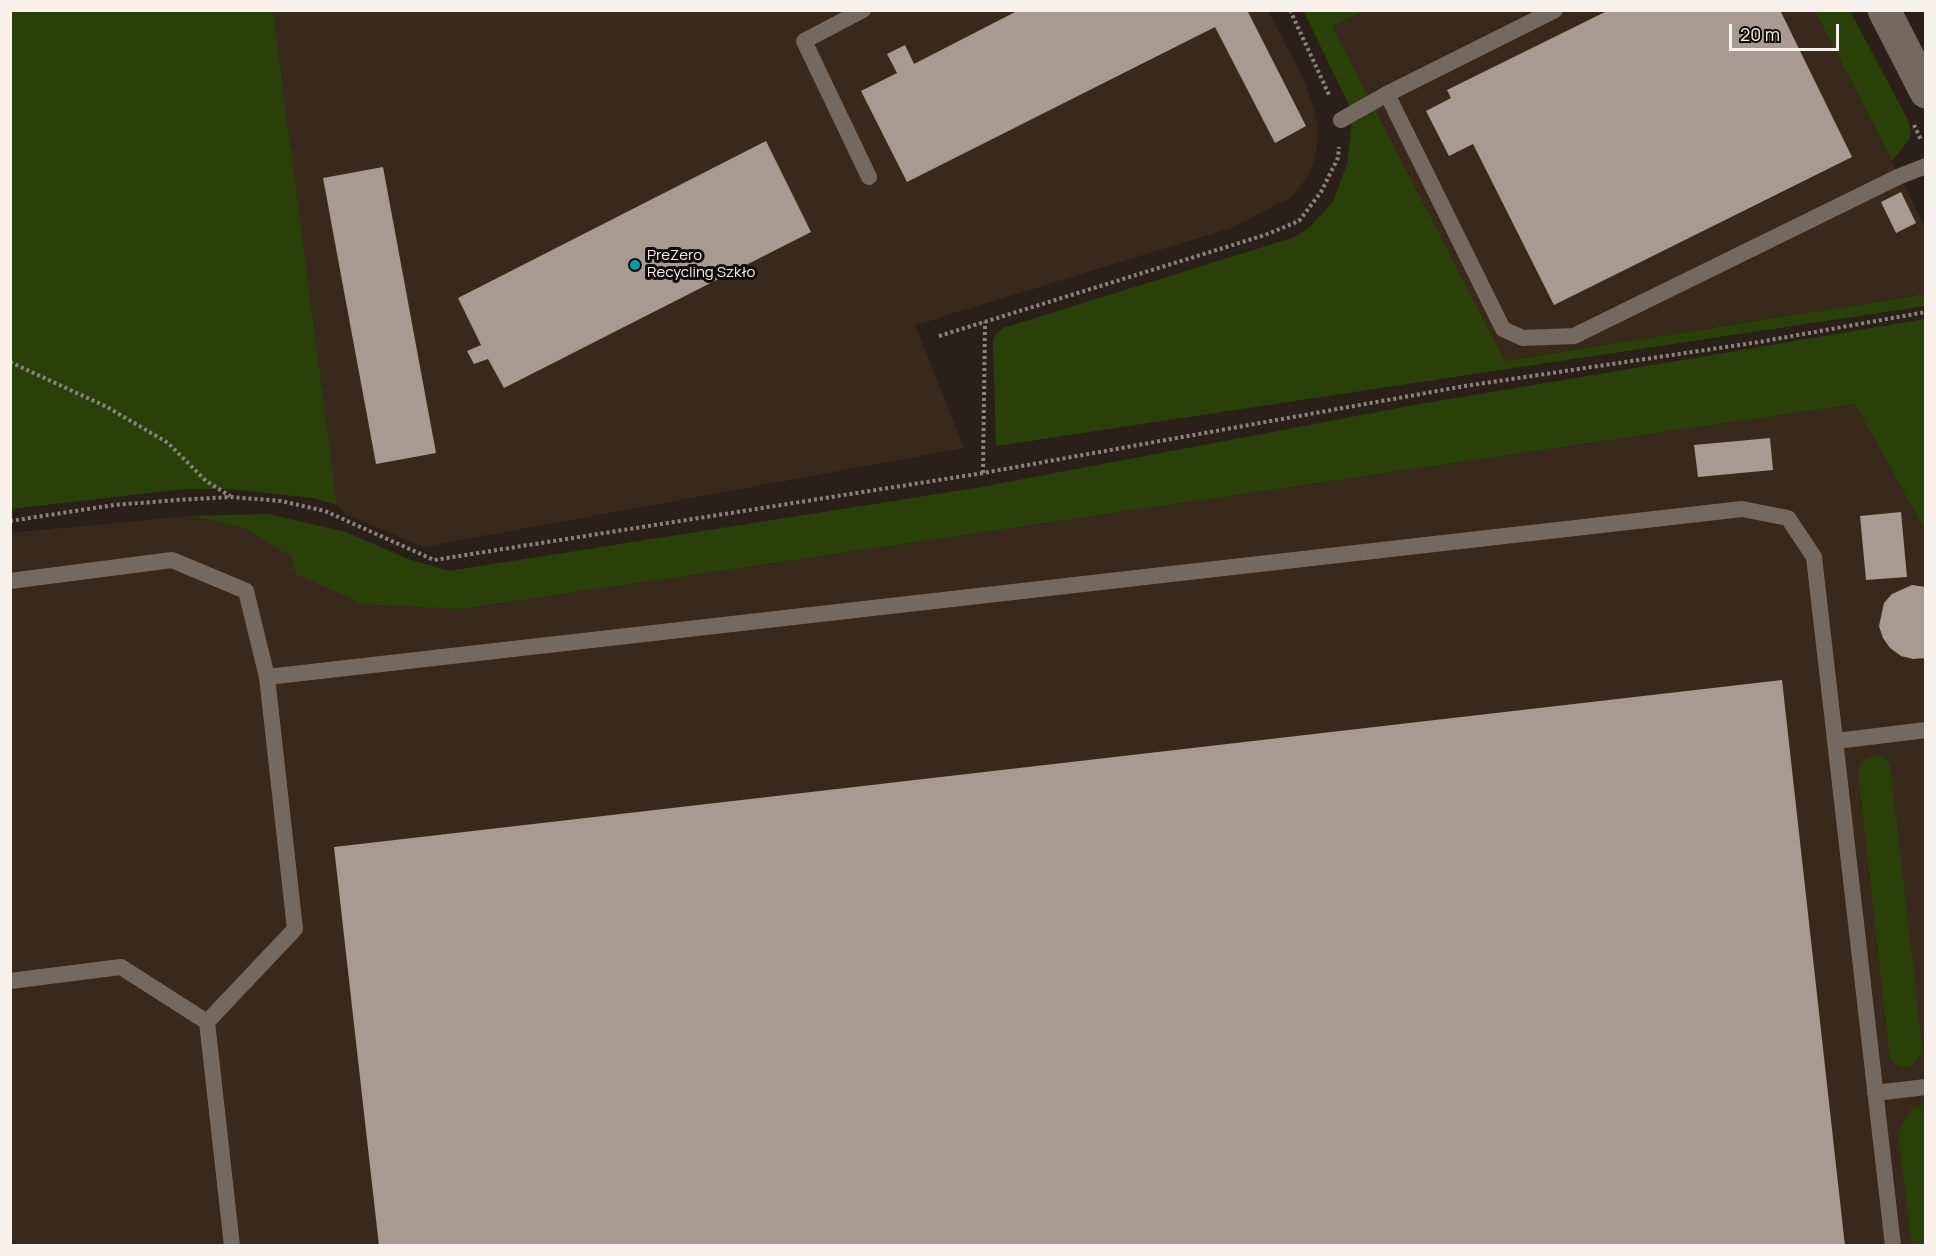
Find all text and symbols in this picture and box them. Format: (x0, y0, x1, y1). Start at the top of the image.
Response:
scale bar (1732, 12, 1842, 50)
text: 20 m (1740, 22, 1780, 46)
place label: PreZero Recycling Szkło (647, 247, 755, 282)
marker: PreZero Recycling Szkło (628, 258, 642, 272)

